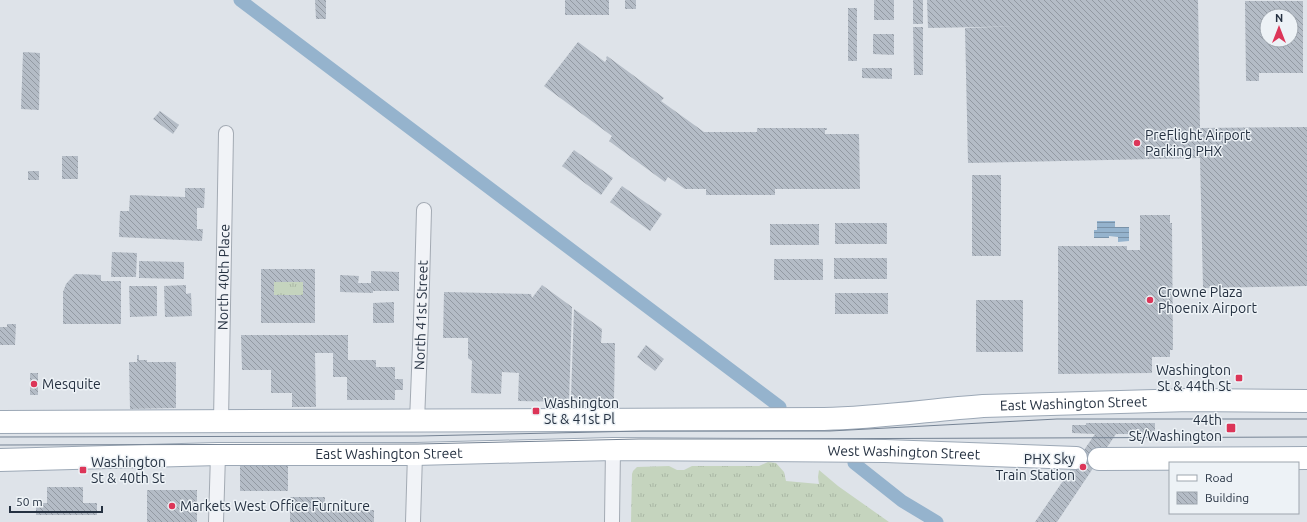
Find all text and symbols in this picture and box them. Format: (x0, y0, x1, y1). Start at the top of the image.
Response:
north arrow (1259, 8, 1299, 48)
text: N (1275, 12, 1283, 24)
place label: PreFlight Airport Parking PHX (1145, 127, 1251, 159)
marker: PreFlight Airport Parking PHX (1132, 138, 1142, 148)
street label: North 40th Place (215, 224, 232, 330)
street label: North 41st Street (411, 259, 431, 370)
place label: Crowne Plaza Phoenix Airport (1158, 284, 1257, 316)
marker: Crowne Plaza Phoenix Airport (1145, 295, 1155, 305)
place label: Washington St & 44th St (1156, 362, 1231, 394)
marker: Washington St & 44th St (1234, 373, 1244, 383)
place label: Mesquite (42, 376, 101, 392)
marker: Mesquite (29, 379, 39, 389)
street label: East Washington Street (1000, 393, 1148, 414)
place label: Washington St & 41st Pl (544, 395, 619, 427)
marker: Washington St & 41st Pl (531, 406, 541, 416)
place label: 44th St/Washington (1129, 412, 1222, 444)
marker: 44th St/Washington (1225, 422, 1237, 434)
street label: West Washington Street (827, 443, 981, 463)
street label: East Washington Street (315, 445, 463, 462)
place label: PHX Sky Train Station (996, 451, 1075, 483)
place label: Washington St & 40th St (91, 454, 166, 486)
marker: PHX Sky Train Station (1078, 462, 1088, 472)
legend (1169, 462, 1299, 514)
marker: Washington St & 40th St (78, 465, 88, 475)
text: Road (1205, 471, 1233, 484)
scale bar (10, 488, 102, 514)
text: Building (1205, 491, 1249, 504)
text: 50 m (16, 495, 43, 508)
place label: Markets West Office Furniture (180, 498, 370, 514)
marker: Markets West Office Furniture (167, 501, 177, 511)

